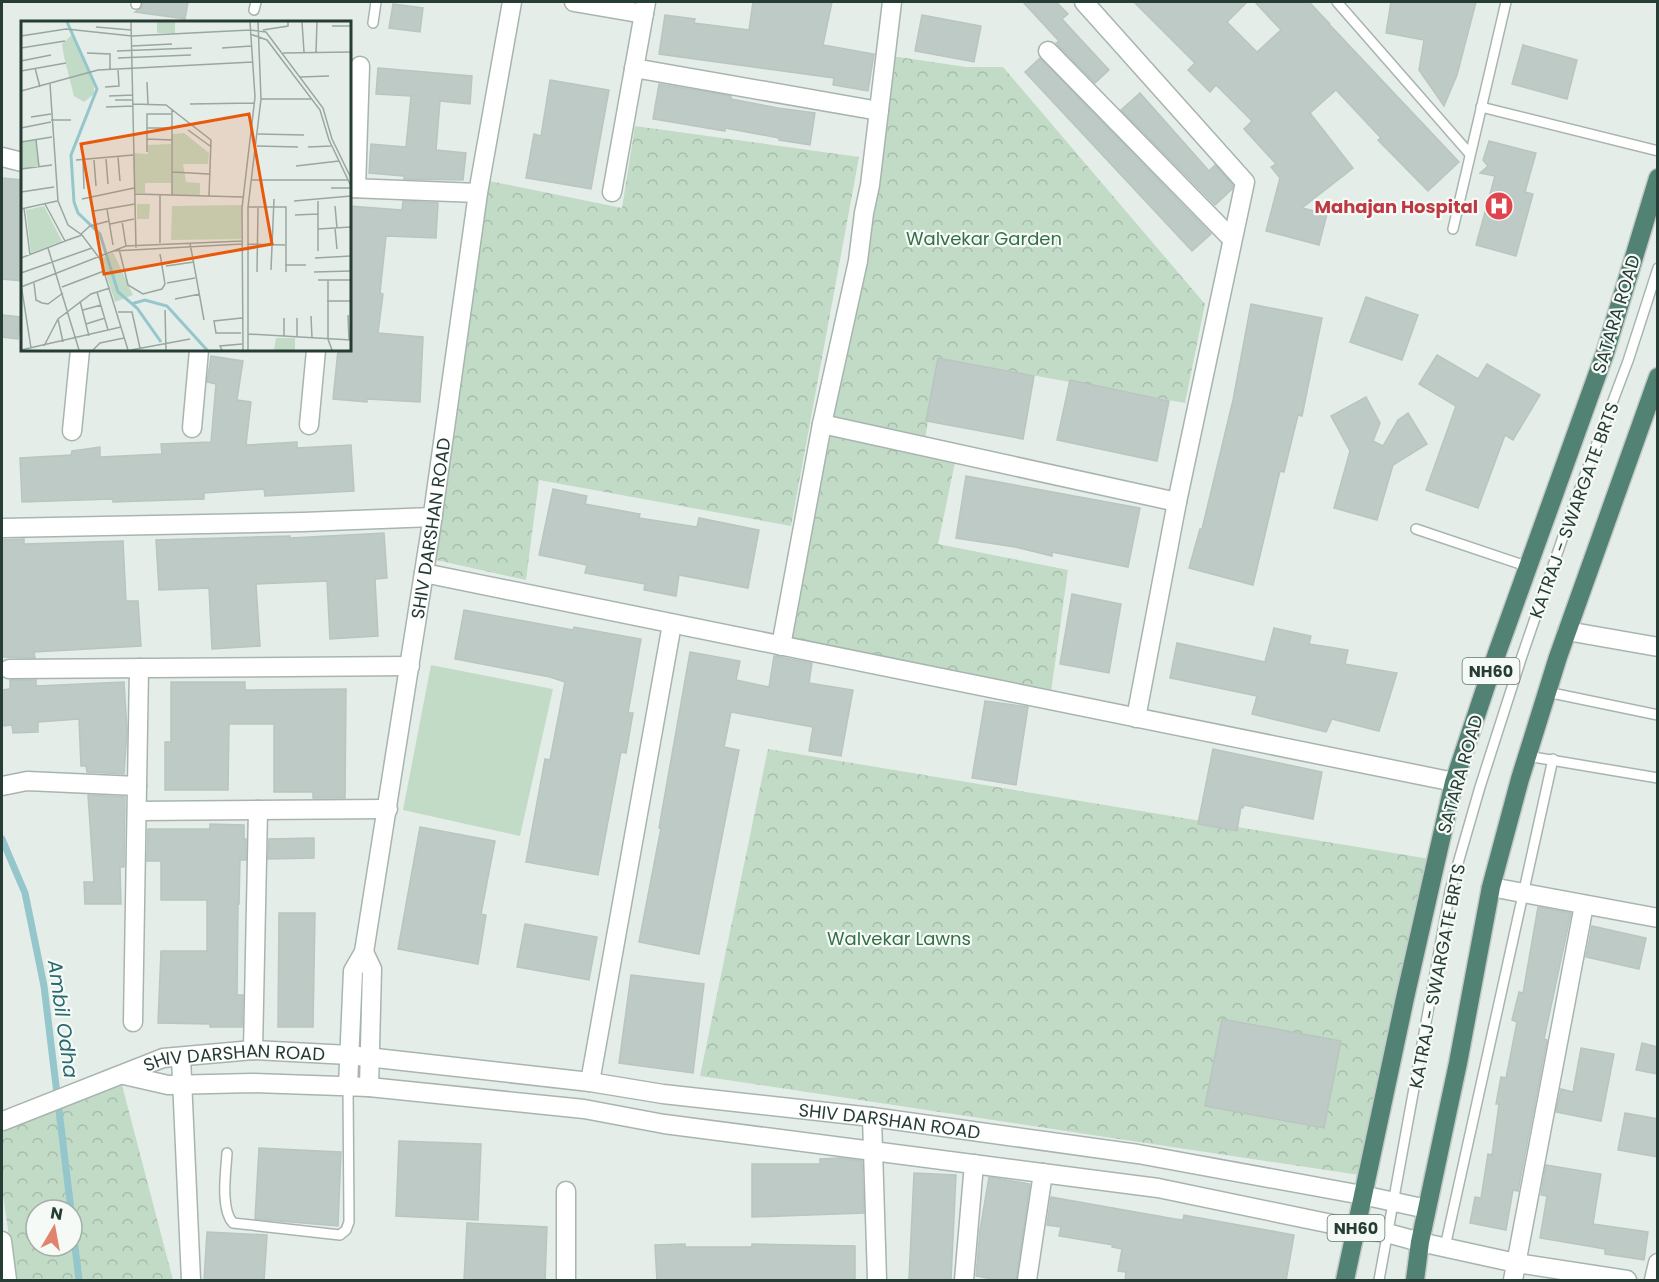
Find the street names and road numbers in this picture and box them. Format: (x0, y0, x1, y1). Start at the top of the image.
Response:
street label: SATARA ROAD (1586, 252, 1646, 376)
street label: KATRAJ - SWARGATE BRTS (1523, 399, 1625, 621)
street label: SHIV DARSHAN ROAD (404, 436, 456, 621)
road number: NH60 (1462, 658, 1520, 684)
street label: SATARA ROAD (1431, 712, 1489, 836)
street label: KATRAJ - SWARGATE BRTS (1403, 862, 1471, 1090)
street label: SHIV DARSHAN ROAD (139, 1037, 326, 1077)
street label: SHIV DARSHAN ROAD (797, 1097, 982, 1144)
road number: NH60 (1328, 1215, 1384, 1241)

